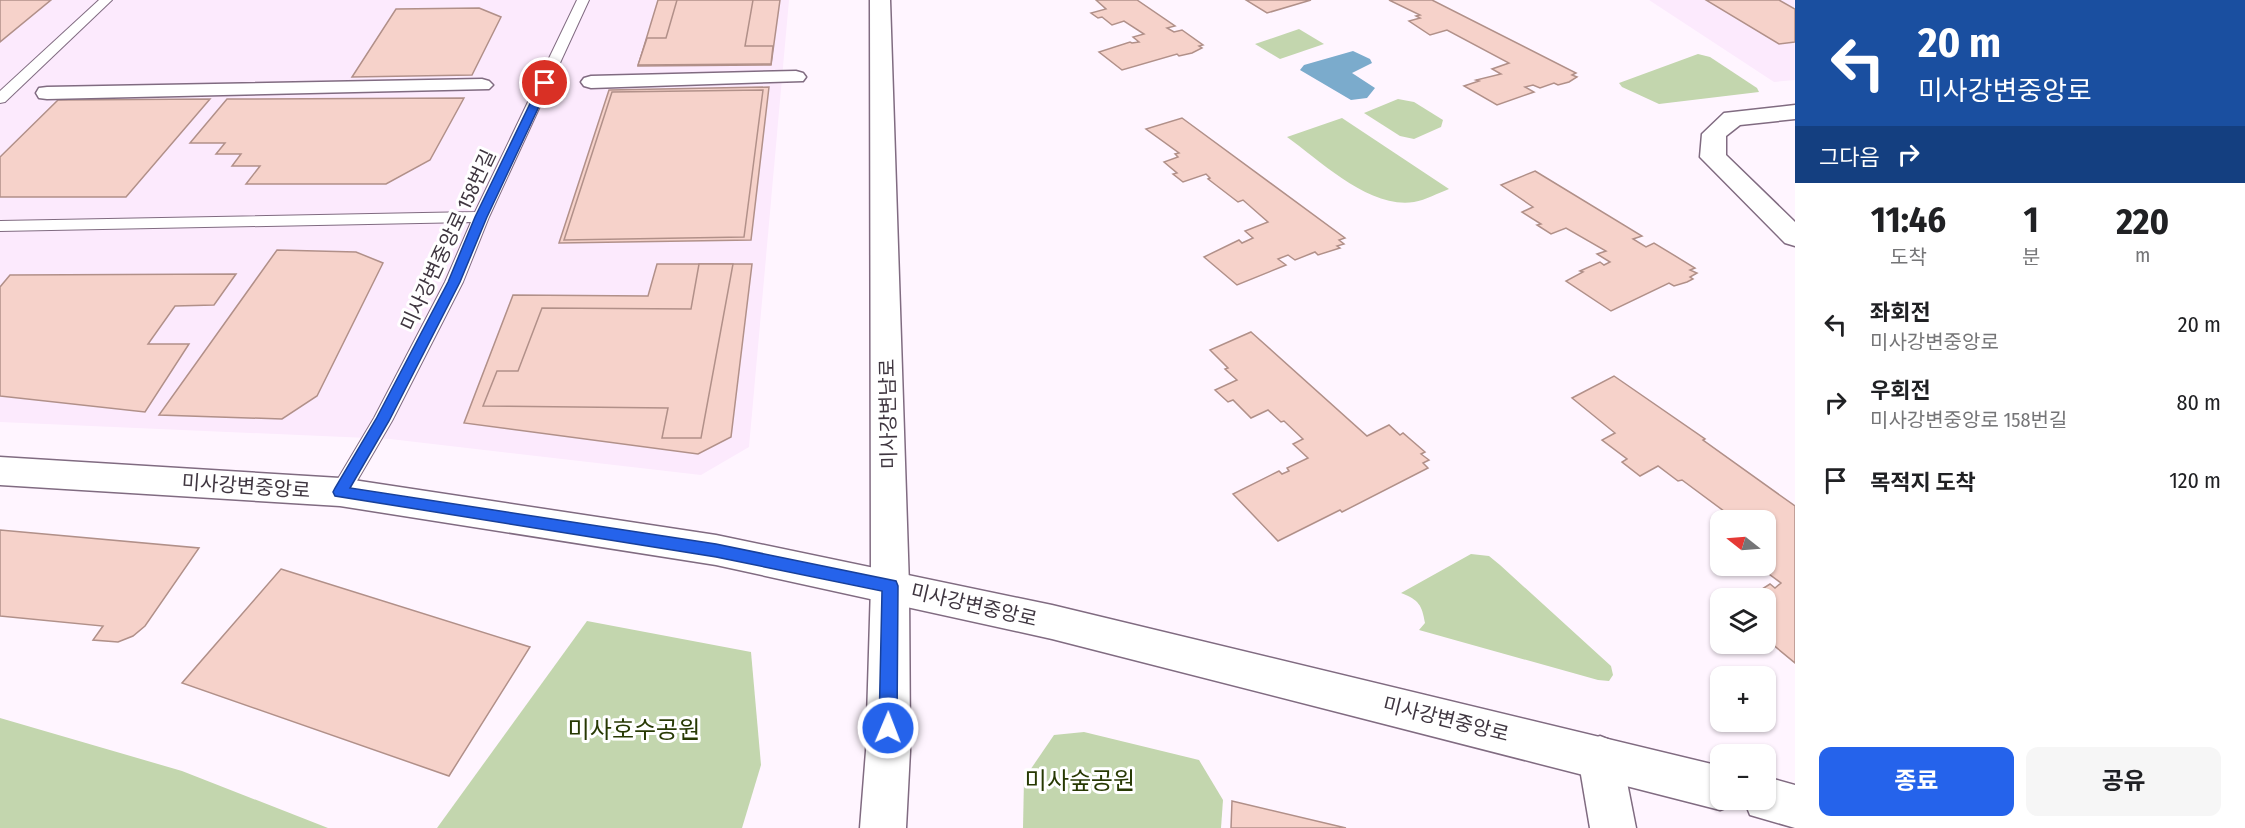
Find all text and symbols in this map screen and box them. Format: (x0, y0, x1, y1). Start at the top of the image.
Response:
text: 20 m (1918, 18, 2001, 68)
icon: left (1819, 24, 1897, 102)
pin (519, 57, 570, 108)
icon: arrive (528, 66, 561, 99)
text: 미사강변중앙로 (1918, 75, 2092, 107)
icon: right (1892, 138, 1925, 171)
text: 그다음 (1819, 144, 1880, 171)
street label: 미사강변중앙로 158번길 (395, 146, 501, 334)
text: 11:46 (1871, 198, 1946, 242)
text: 1 (2023, 198, 2039, 242)
text: 220 (2116, 200, 2169, 244)
text: m (2135, 243, 2150, 267)
text: 도착 (1890, 245, 1927, 269)
text: 분 (2022, 245, 2040, 269)
text: 좌회전 (1870, 299, 1931, 326)
icon: left (1819, 308, 1852, 341)
text: 20 m (2178, 311, 2221, 338)
text: 미사강변중앙로 (1870, 330, 1999, 354)
street label: 미사강변남로 (875, 359, 901, 469)
text: 우회전 (1870, 377, 1931, 404)
icon: right (1819, 386, 1852, 419)
text: 80 m (2176, 389, 2221, 416)
text: 미사강변중앙로 158번길 (1870, 408, 2067, 432)
icon: arrive (1819, 464, 1852, 497)
text: 120 m (2169, 467, 2221, 494)
text: 목적지 도착 (1870, 469, 1976, 496)
street label: 미사강변중앙로 (181, 470, 311, 502)
north arrow (1710, 510, 1776, 576)
map controls (1710, 510, 1776, 810)
street label: 미사강변중앙로 (909, 579, 1039, 631)
button: layers (1710, 588, 1776, 654)
button: + (1710, 666, 1776, 732)
street label: 미사강변중앙로 (1381, 692, 1511, 746)
position arrow (856, 696, 920, 760)
park label: 미사호수공원 (568, 716, 700, 744)
button: − (1710, 744, 1776, 810)
button: 종료 (1819, 747, 2014, 816)
button: 공유 (2026, 747, 2221, 816)
park label: 미사숲공원 (1025, 767, 1135, 795)

